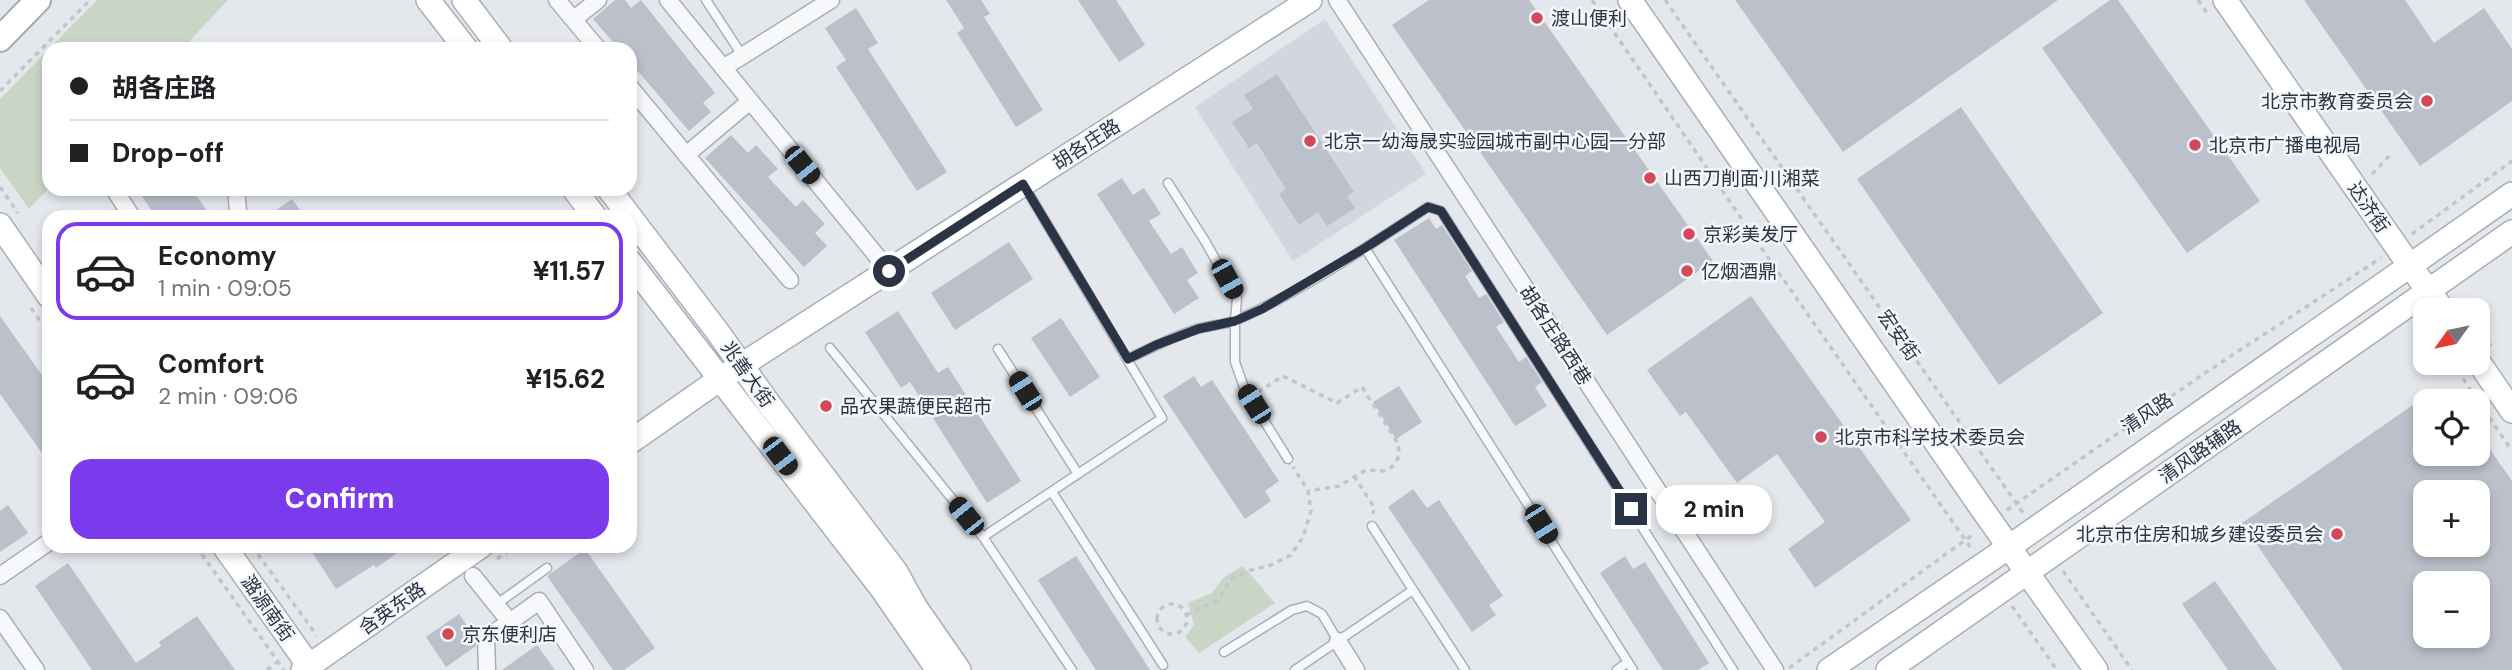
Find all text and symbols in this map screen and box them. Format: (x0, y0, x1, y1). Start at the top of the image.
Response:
place label: 渡山便利 (1551, 6, 1627, 31)
marker: 渡山便利 (1529, 10, 1545, 26)
text: 胡各庄路 (112, 71, 216, 105)
place label: 北京市教育委员会 (2261, 89, 2413, 114)
marker: 北京市教育委员会 (2419, 93, 2435, 109)
street label: 胡各庄路 (1048, 113, 1125, 176)
place label: 北京一幼海晟实验园城市副中心园一分部 (1324, 129, 1666, 154)
marker: 北京一幼海晟实验园城市副中心园一分部 (1302, 133, 1318, 149)
place label: 北京市广播电视局 (2209, 133, 2361, 158)
text: Drop-off (112, 136, 224, 170)
marker: 北京市广播电视局 (2187, 137, 2203, 153)
car (781, 142, 824, 188)
place label: 山西刀削面·川湘菜 (1664, 166, 1820, 191)
marker: 山西刀削面·川湘菜 (1642, 170, 1658, 186)
street label: 达济街 (2342, 177, 2395, 238)
place label: 京彩美发厅 (1703, 222, 1798, 247)
marker: 京彩美发厅 (1681, 226, 1697, 242)
text: Economy (158, 239, 276, 273)
icon: car (74, 240, 137, 303)
text: ¥11.57 (533, 254, 605, 288)
route start (873, 255, 905, 287)
car (1208, 256, 1247, 302)
place label: 亿烟酒鼎 (1701, 259, 1777, 284)
marker: 亿烟酒鼎 (1679, 263, 1695, 279)
text: 1 min · 09:05 (158, 273, 292, 303)
street label: 胡各庄路西巷 (1514, 281, 1597, 390)
north arrow (2413, 298, 2490, 374)
map controls (2413, 298, 2490, 648)
street label: 宏安街 (1872, 305, 1925, 366)
street label: 兆善大街 (716, 336, 780, 413)
text: Comfort (158, 347, 264, 381)
icon: car (74, 348, 137, 411)
text: ¥15.62 (525, 362, 605, 396)
car (1005, 368, 1046, 414)
text: 2 min · 09:06 (158, 381, 298, 411)
car (1234, 381, 1275, 427)
street label: 清风路 (2117, 387, 2178, 440)
button: locate (2413, 389, 2490, 466)
place label: 品农果蔬便民超市 (840, 394, 992, 419)
marker: 品农果蔬便民超市 (818, 398, 834, 414)
street label: 清风路辅路 (2154, 414, 2246, 489)
place label: 北京市科学技术委员会 (1835, 425, 2025, 450)
marker: 北京市科学技术委员会 (1813, 429, 1829, 445)
car (759, 433, 802, 479)
button: Confirm (70, 459, 609, 539)
button: + (2413, 480, 2490, 557)
callout: 2 min (1656, 484, 1771, 534)
car (945, 493, 988, 539)
route end (1615, 493, 1647, 525)
text: 2 min (1684, 494, 1744, 524)
car (1521, 501, 1562, 547)
place label: 北京市住房和城乡建设委员会 (2076, 522, 2323, 547)
marker: 北京市住房和城乡建设委员会 (2329, 526, 2345, 542)
street label: 潞源南街 (236, 570, 300, 647)
button: − (2413, 571, 2490, 648)
street label: 含英东路 (354, 576, 431, 640)
place label: 京东便利店 (462, 622, 557, 647)
marker: 京东便利店 (440, 626, 456, 642)

